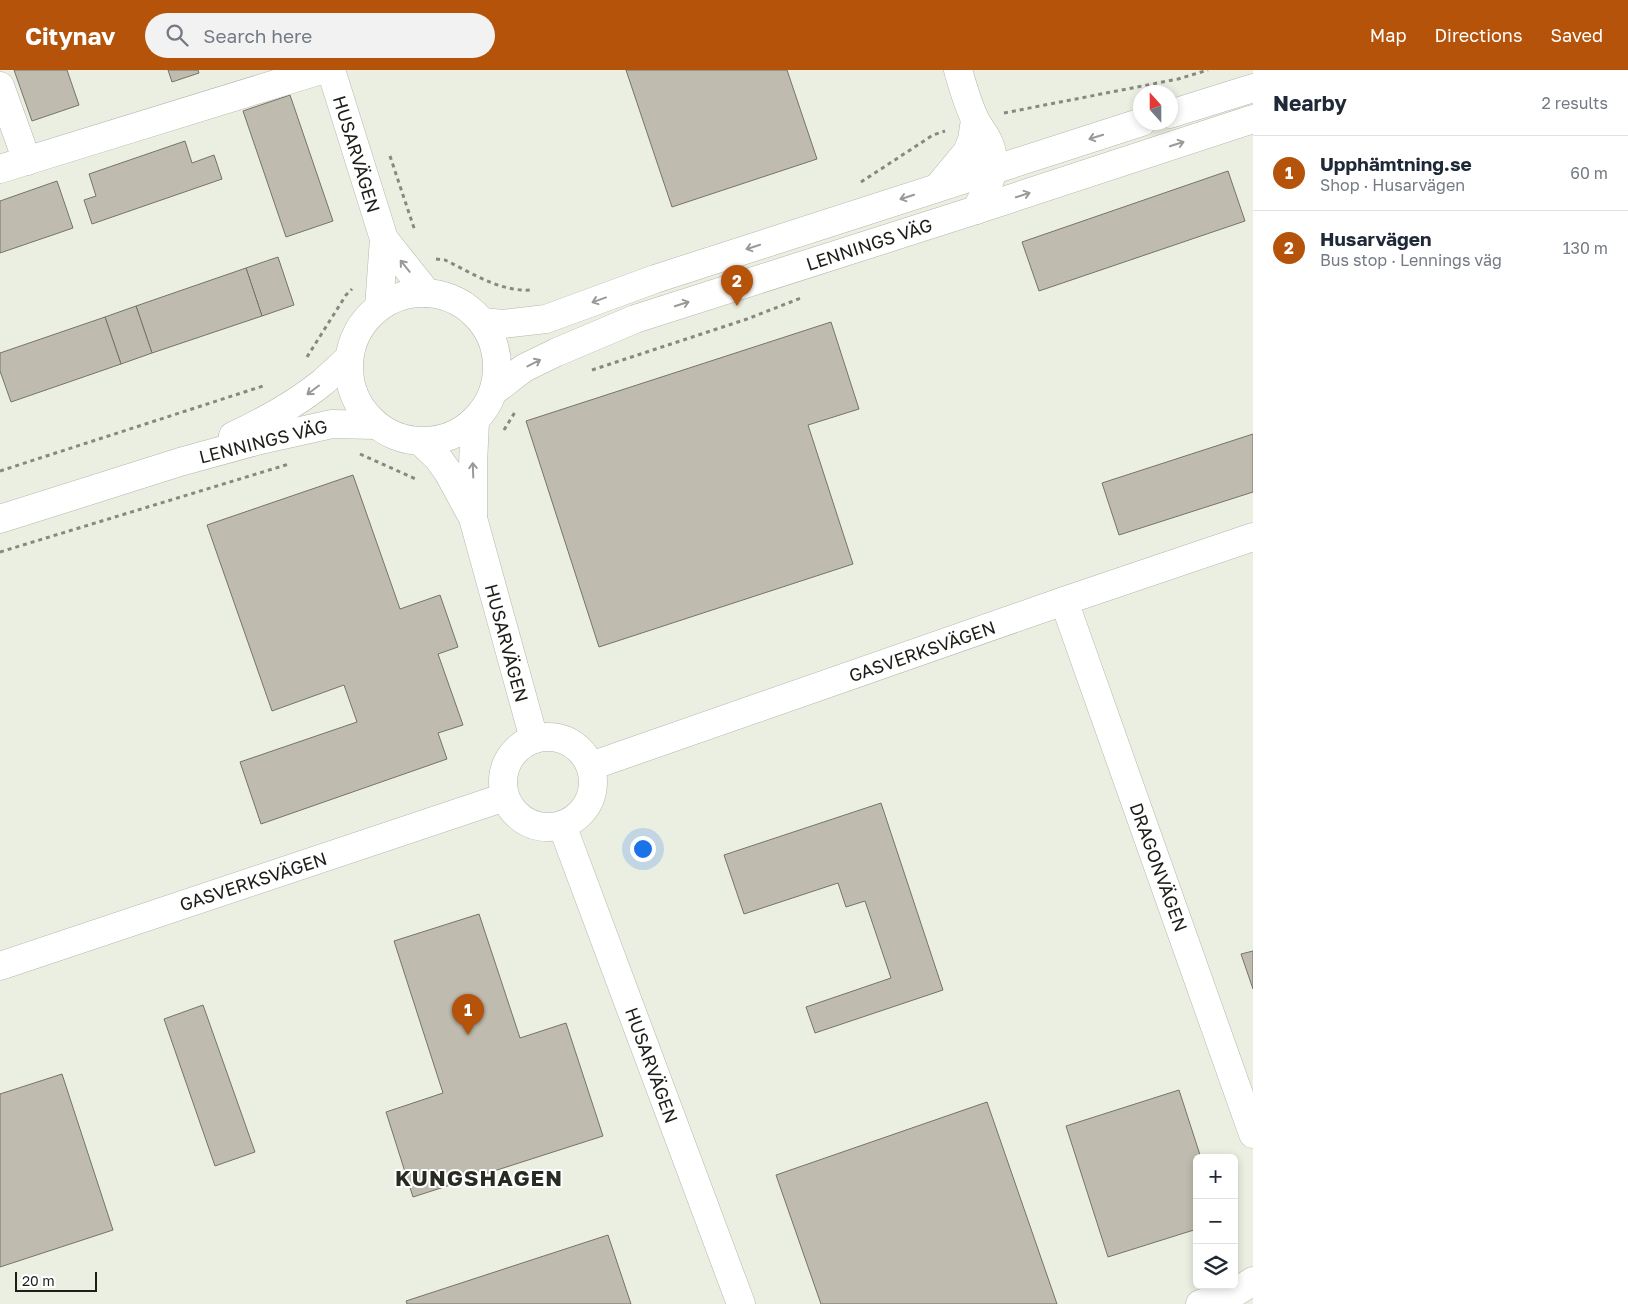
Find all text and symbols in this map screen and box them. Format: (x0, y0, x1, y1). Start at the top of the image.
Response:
search box (145, 13, 495, 58)
text: Citynav (25, 21, 115, 50)
icon: search (163, 21, 191, 49)
text: Search here (203, 24, 312, 47)
text: Map (1370, 24, 1406, 46)
text: Directions (1434, 24, 1522, 46)
text: Saved (1550, 24, 1603, 46)
north arrow (1133, 85, 1178, 130)
text: Nearby (1273, 90, 1347, 116)
street label: HUSARVÄGEN (329, 93, 385, 215)
text: 2 results (1542, 93, 1608, 113)
one-way arrow (1088, 133, 1104, 143)
one-way arrow (1169, 139, 1184, 148)
text: Upphämtning.se (1320, 152, 1472, 175)
text: 1 (1285, 163, 1293, 183)
text: 60 m (1570, 163, 1608, 183)
text: Shop · Husarvägen (1320, 175, 1465, 195)
one-way arrow (1014, 189, 1030, 199)
one-way arrow (900, 193, 916, 202)
street label: LENNINGS VÄG (803, 213, 935, 275)
text: Husarvägen (1320, 227, 1431, 250)
text: 2 (1284, 238, 1294, 258)
text: 130 m (1563, 238, 1608, 258)
one-way arrow (745, 243, 761, 252)
text: Bus stop · Lennings väg (1320, 250, 1502, 270)
one-way arrow (400, 260, 411, 273)
pin: 2 (721, 265, 753, 306)
one-way arrow (592, 296, 607, 305)
one-way arrow (673, 299, 689, 309)
one-way arrow (526, 358, 541, 367)
one-way arrow (306, 385, 320, 395)
street label: LENNINGS VÄG (197, 414, 329, 468)
one-way arrow (468, 462, 478, 478)
street label: HUSARVÄGEN (481, 581, 533, 705)
street label: GASVERKSVÄGEN (846, 616, 998, 686)
street label: DRAGONVÄGEN (1125, 799, 1193, 935)
your location (630, 836, 656, 862)
street label: GASVERKSVÄGEN (177, 847, 329, 915)
pin: 1 (452, 994, 484, 1035)
street label: HUSARVÄGEN (621, 1004, 683, 1126)
map controls (1193, 1154, 1238, 1289)
button: + (1193, 1154, 1238, 1199)
district label: KUNGSHAGEN (395, 1164, 563, 1191)
button: − (1193, 1199, 1238, 1244)
button: layers (1193, 1244, 1238, 1289)
scale bar (15, 1269, 98, 1292)
text: 20 m (22, 1272, 55, 1289)

